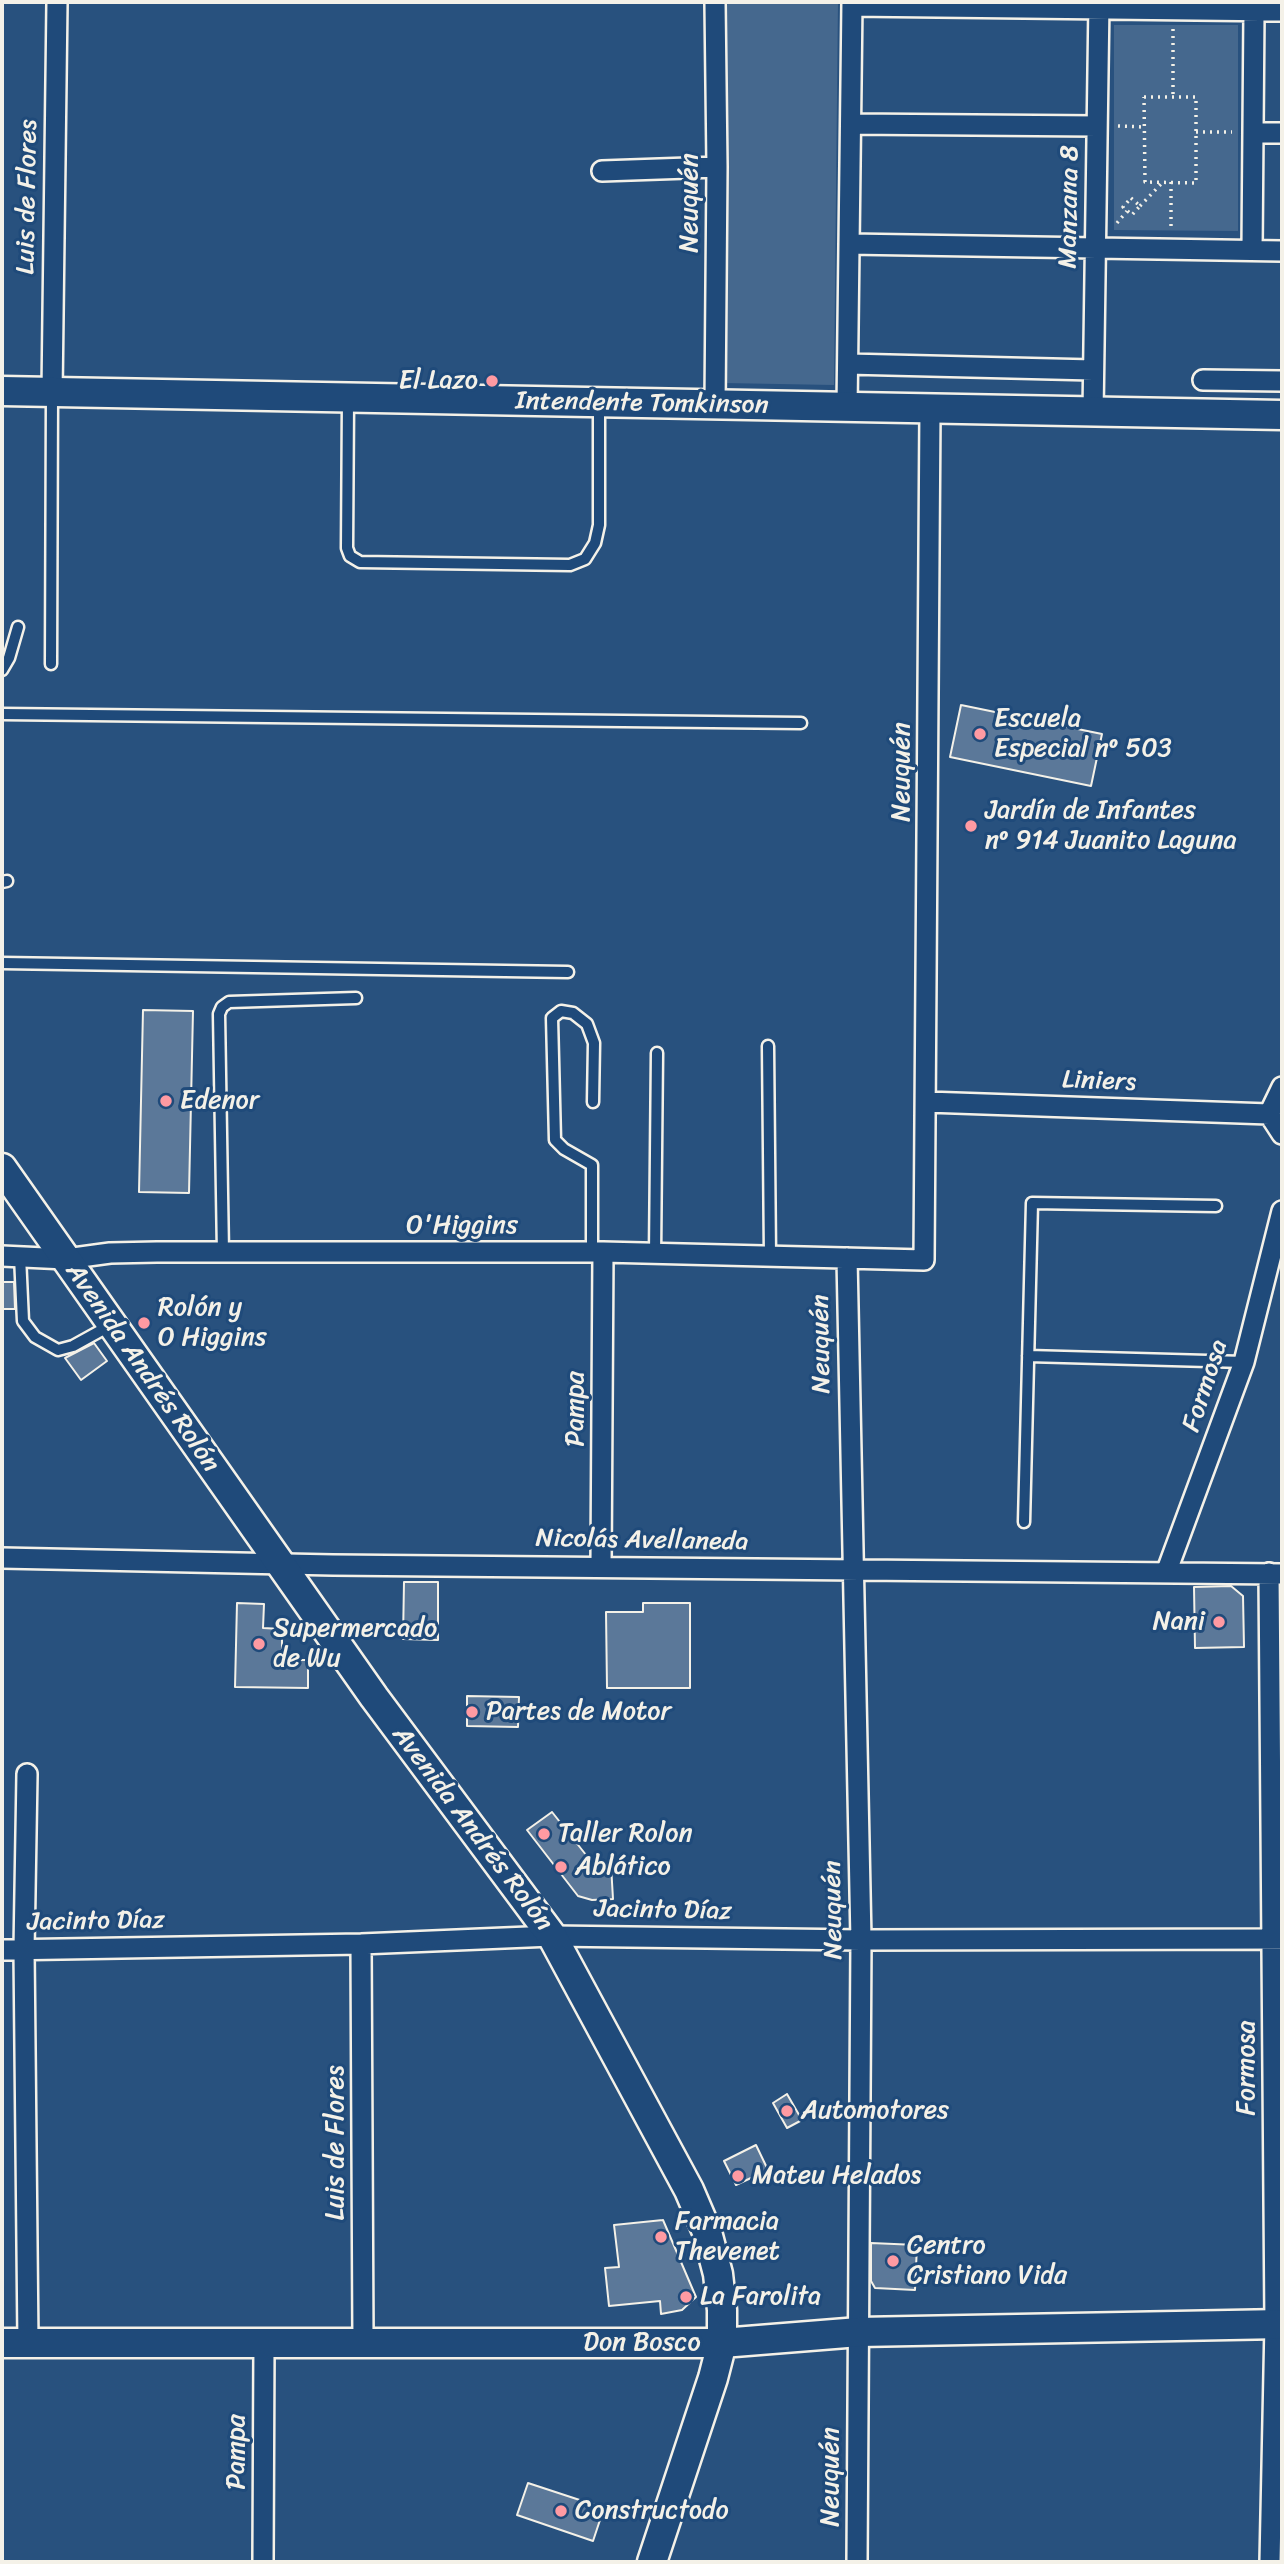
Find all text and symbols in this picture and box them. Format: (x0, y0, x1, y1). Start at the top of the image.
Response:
street label: Luis de Flores (11, 119, 45, 275)
street label: Manzana 8 (1053, 145, 1087, 269)
street label: Neuquén (674, 153, 706, 253)
place label: El Lazo (399, 365, 478, 397)
marker: El Lazo (484, 373, 500, 389)
street label: Intendente Tomkinson (515, 386, 769, 422)
place label: Escuela Especial nº 503 (994, 703, 1172, 764)
street label: Neuquén (886, 722, 918, 822)
marker: Escuela Especial nº 503 (972, 726, 988, 742)
place label: Jardín de Infantes nº 914 Juanito Laguna (985, 795, 1236, 856)
marker: Jardín de Infantes nº 914 Juanito Laguna (963, 818, 979, 834)
street label: Liniers (1061, 1065, 1137, 1099)
place label: Edenor (180, 1085, 259, 1117)
marker: Edenor (158, 1093, 174, 1109)
street label: O'Higgins (406, 1210, 518, 1242)
street label: Avenida Andrés Rolón (58, 1257, 226, 1479)
place label: Rolón y O Higgins (158, 1292, 267, 1354)
street label: Neuquén (806, 1294, 838, 1394)
marker: Rolón y O Higgins (136, 1315, 152, 1331)
street label: Formosa (1176, 1336, 1236, 1436)
street label: Pampa (560, 1371, 592, 1447)
street label: Nicolás Avellaneda (535, 1524, 749, 1558)
place label: Nani (1153, 1606, 1205, 1638)
place label: Supermercado de Wu (273, 1613, 437, 1674)
marker: Nani (1211, 1614, 1227, 1630)
marker: Supermercado de Wu (251, 1636, 267, 1652)
place label: Partes de Motor (486, 1696, 671, 1728)
marker: Partes de Motor (464, 1704, 480, 1720)
street label: Avenida Andrés Rolón (385, 1720, 559, 1938)
place label: Taller Rolon (558, 1818, 692, 1850)
marker: Taller Rolon (536, 1826, 552, 1842)
place label: Ablático (575, 1851, 671, 1883)
marker: Ablático (553, 1859, 569, 1875)
street label: Neuquén (818, 1860, 850, 1960)
street label: Jacinto Díaz (594, 1894, 732, 1928)
street label: Jacinto Díaz (27, 1905, 165, 1939)
street label: Formosa (1231, 2021, 1263, 2115)
street label: Luis de Flores (320, 2065, 352, 2221)
place label: Automotores (801, 2095, 949, 2127)
marker: Automotores (779, 2103, 795, 2119)
place label: Mateu Helados (752, 2160, 921, 2192)
marker: Mateu Helados (730, 2168, 746, 2184)
place label: Farmacia Thevenet (675, 2206, 780, 2268)
marker: Farmacia Thevenet (653, 2229, 669, 2245)
place label: Centro Cristiano Vida (907, 2230, 1067, 2292)
marker: Centro Cristiano Vida (885, 2253, 901, 2269)
place label: La Farolita (700, 2281, 821, 2313)
marker: La Farolita (678, 2289, 694, 2305)
street label: Don Bosco (583, 2327, 701, 2359)
street label: Pampa (221, 2414, 253, 2490)
street label: Neuquén (815, 2427, 847, 2527)
place label: Constructodo (575, 2495, 729, 2527)
marker: Constructodo (553, 2503, 569, 2519)

